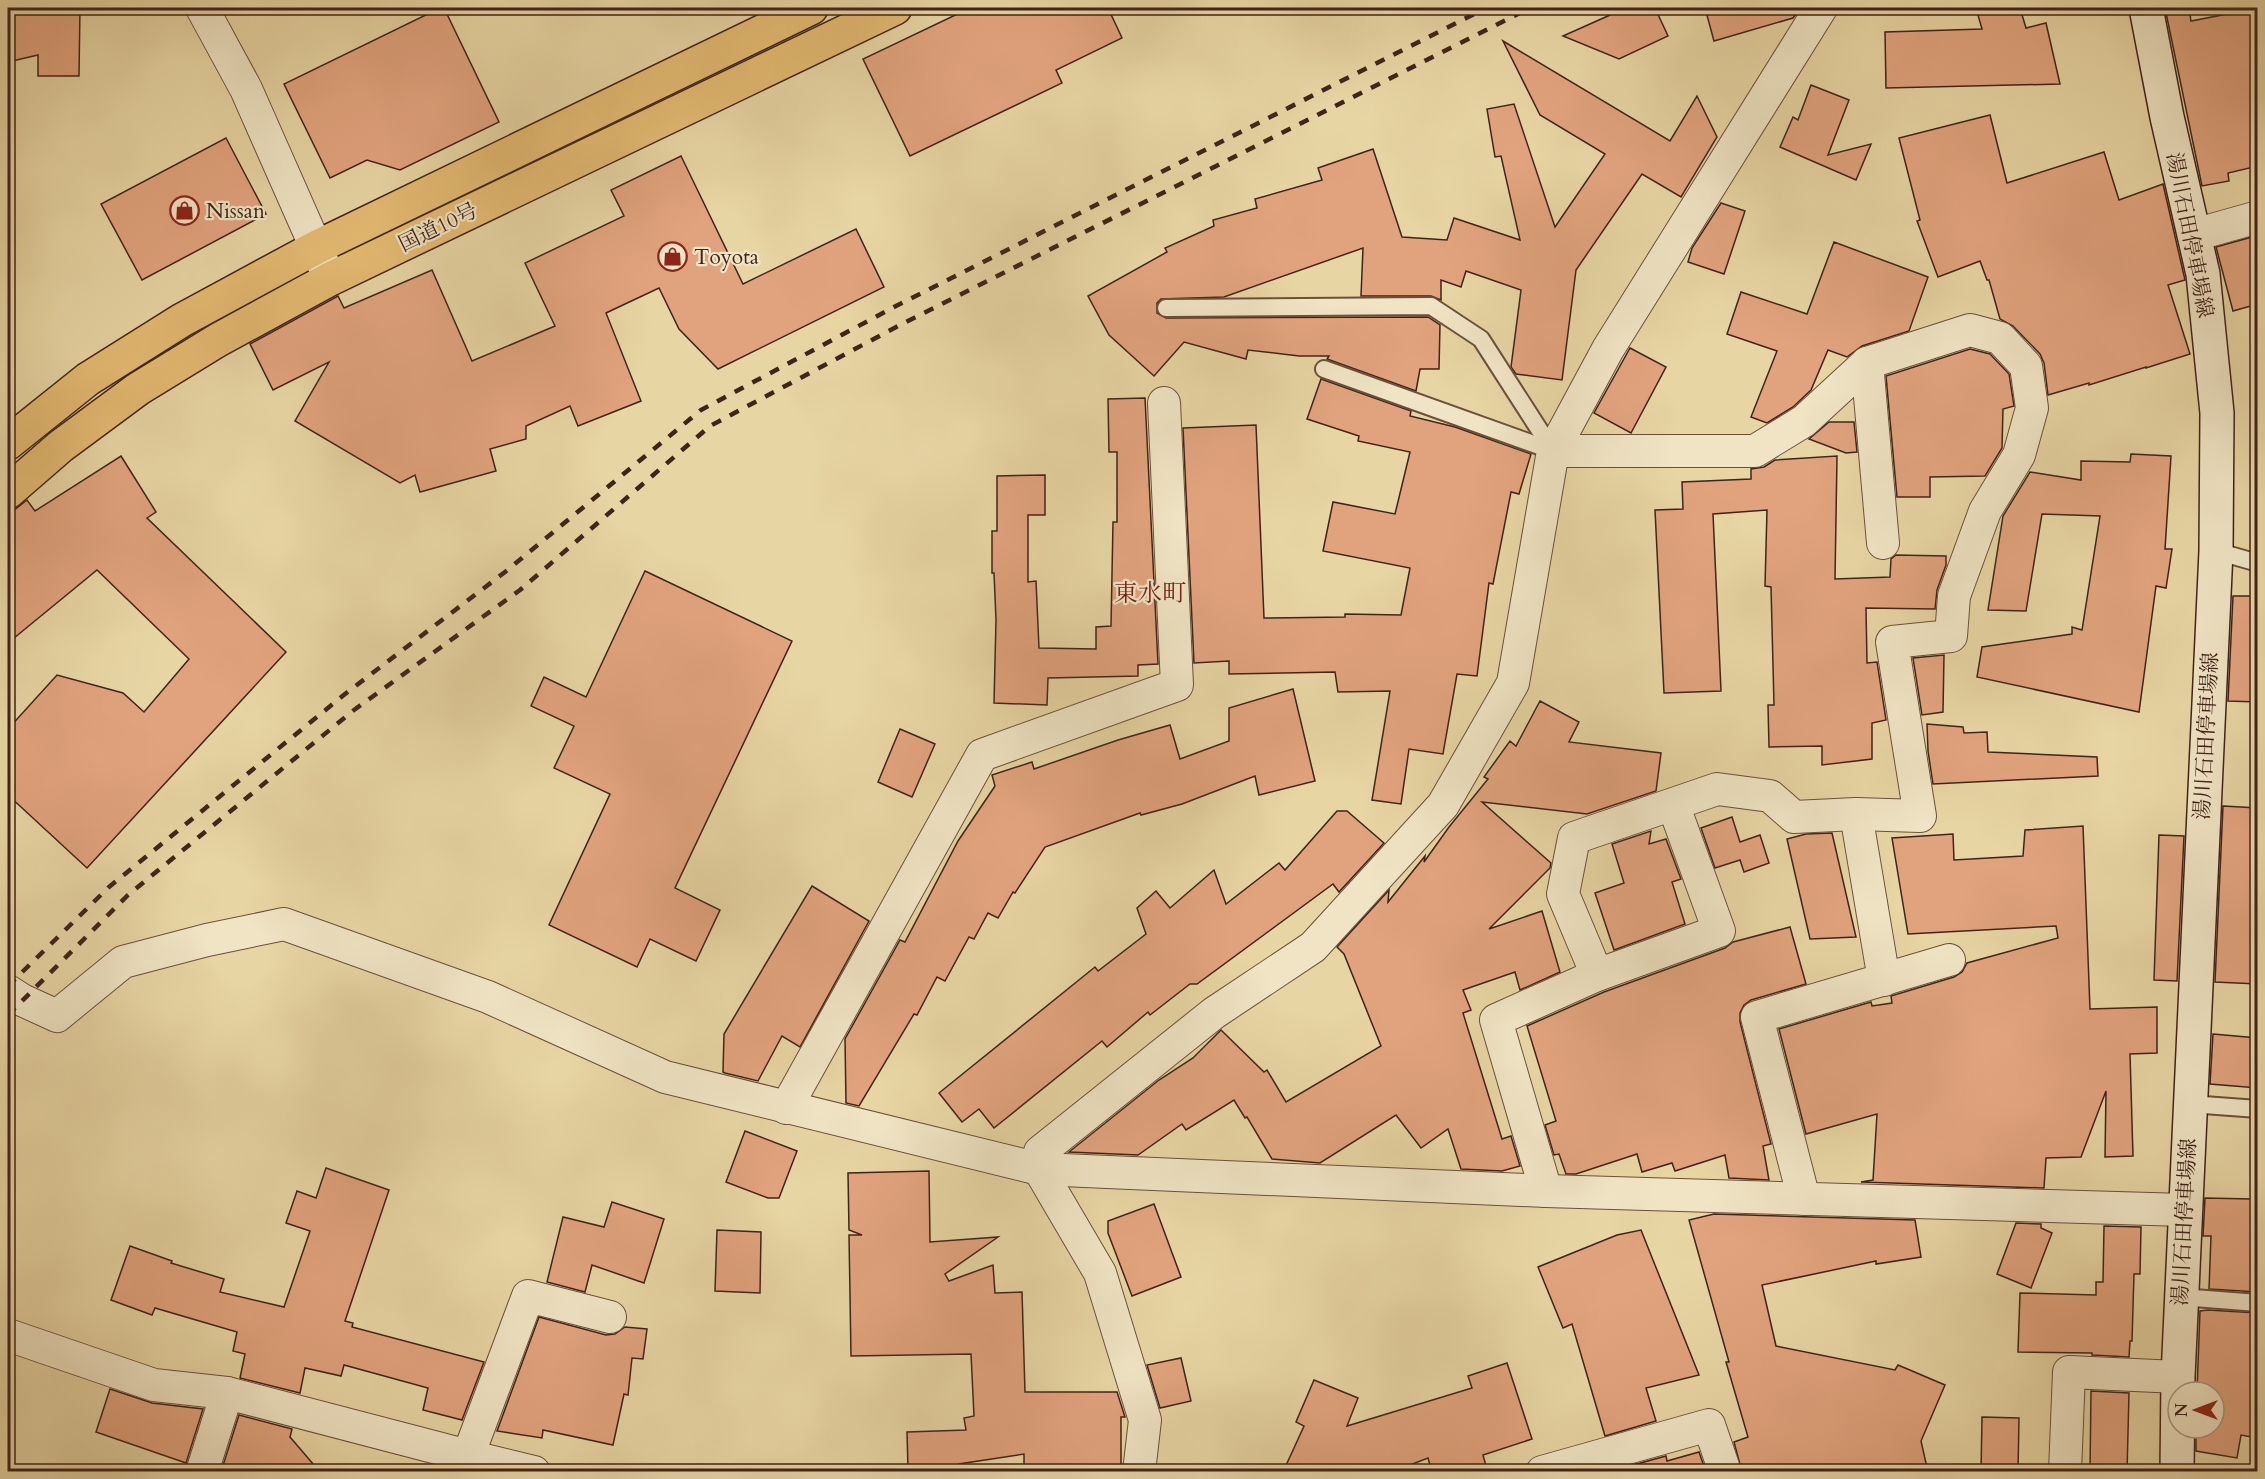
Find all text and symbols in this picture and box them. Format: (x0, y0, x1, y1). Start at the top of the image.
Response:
street label: 湯川石田停車場線 (2159, 150, 2220, 320)
shop icon: Nissan (169, 195, 201, 227)
street label: 国道10号 (394, 196, 483, 259)
place label: Nissan (206, 197, 265, 226)
shop icon: Toyota (657, 241, 689, 273)
place label: Toyota (694, 243, 759, 272)
district label: 東水町 (1114, 577, 1186, 610)
street label: 湯川石田停車場線 (2188, 651, 2225, 821)
street label: 湯川石田停車場線 (2166, 1137, 2203, 1307)
north arrow (2166, 1380, 2226, 1440)
text: N (2171, 1403, 2193, 1417)

